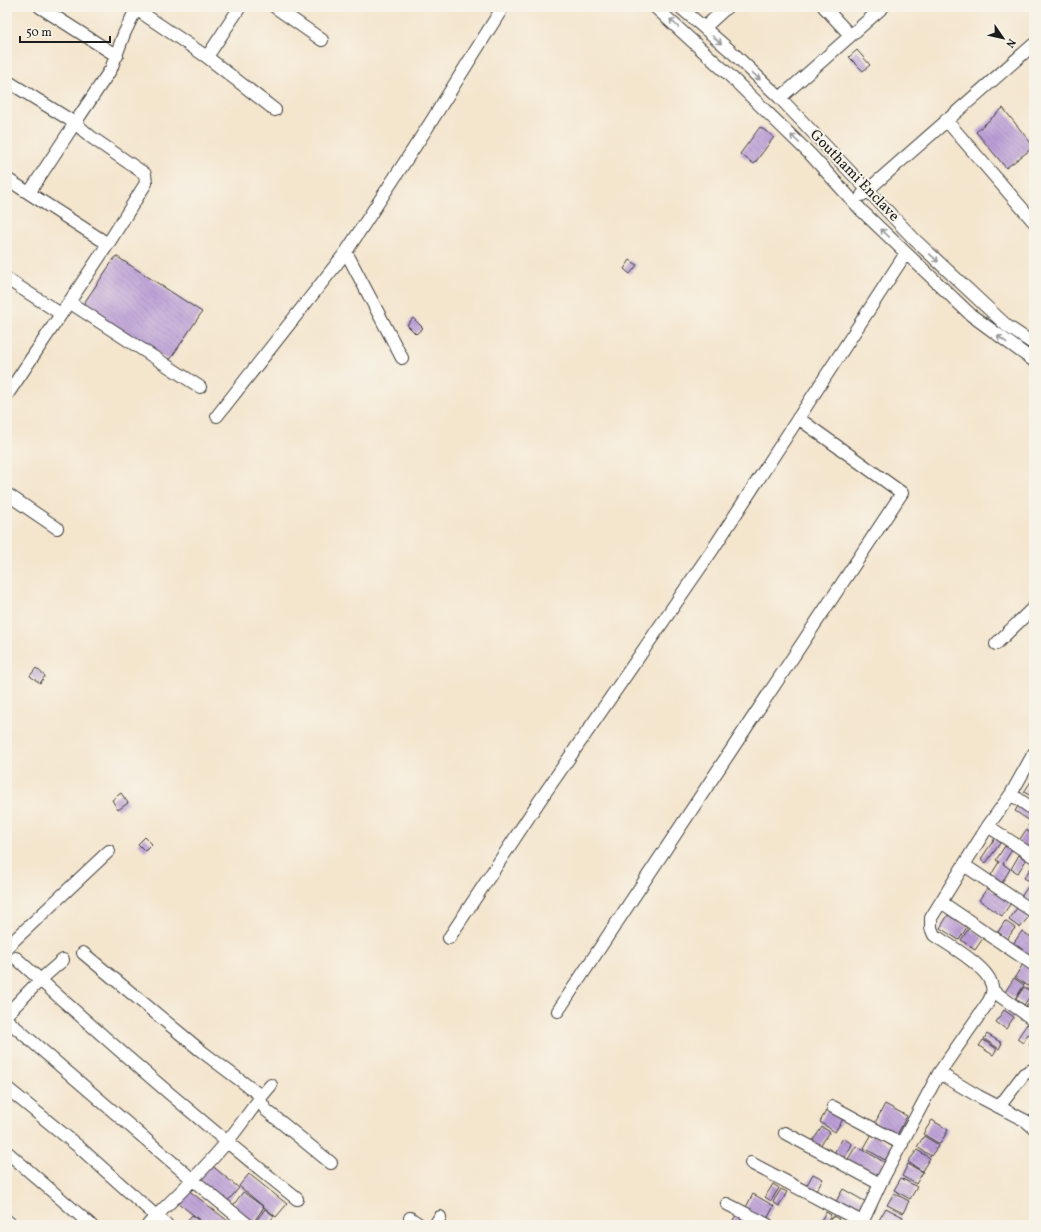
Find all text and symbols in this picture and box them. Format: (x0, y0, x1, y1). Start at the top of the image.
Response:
scale bar (20, 18, 110, 44)
north arrow (983, 18, 1023, 58)
one-way arrow (669, 19, 679, 28)
text: 50 m (26, 25, 52, 41)
one-way arrow (712, 35, 722, 44)
text: N (1002, 35, 1019, 50)
one-way arrow (751, 71, 761, 81)
street label: Gouthami Enclave (805, 125, 903, 227)
one-way arrow (790, 134, 800, 144)
one-way arrow (880, 228, 890, 238)
one-way arrow (928, 253, 939, 262)
one-way arrow (997, 335, 1008, 343)

